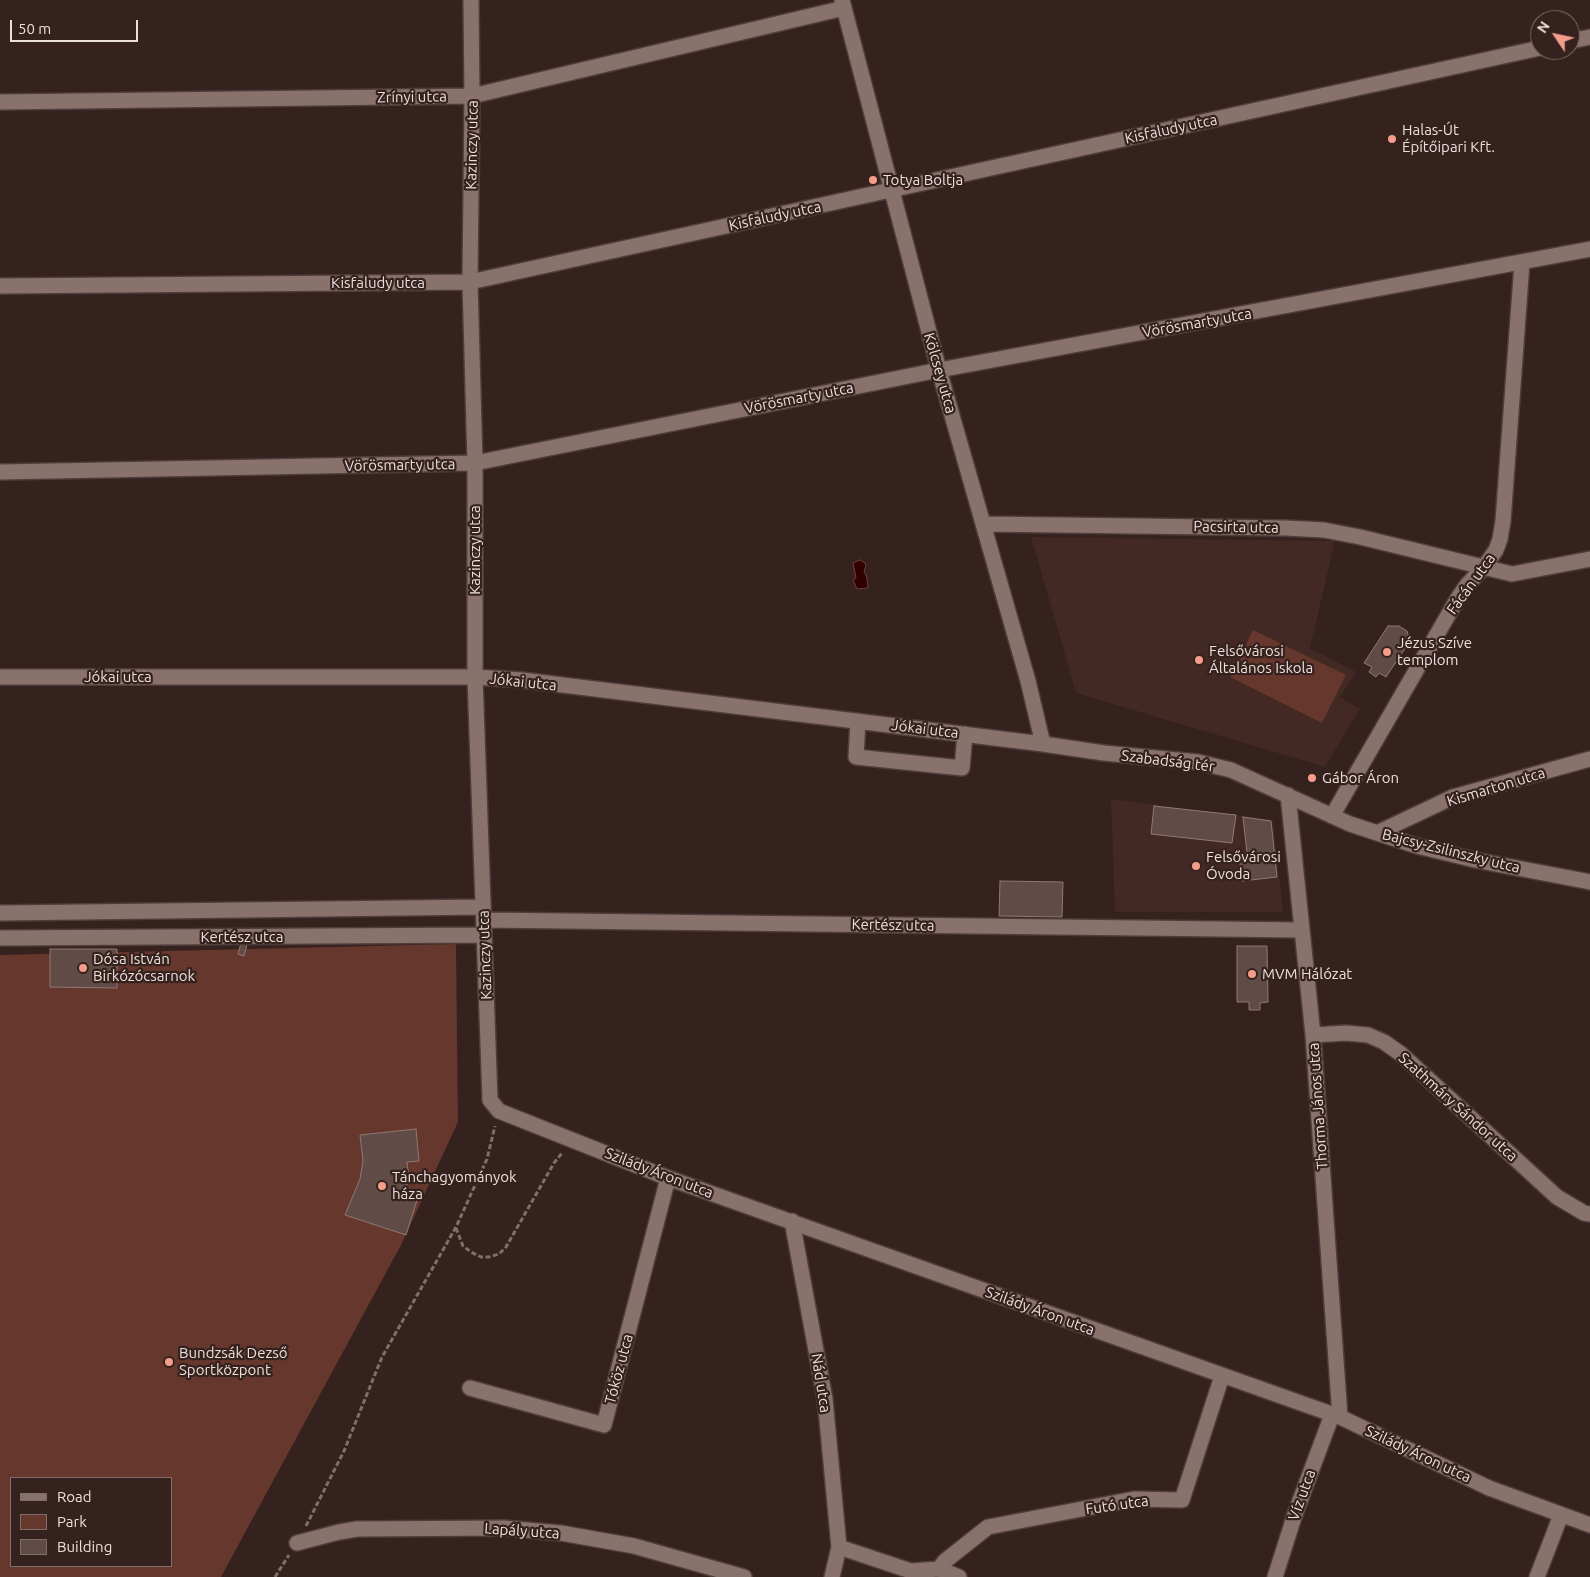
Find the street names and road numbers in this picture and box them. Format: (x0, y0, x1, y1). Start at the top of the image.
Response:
street label: Zrínyi utca (377, 87, 447, 107)
street label: Kazinczy utca (462, 100, 482, 190)
street label: Kisfaludy utca (1123, 110, 1219, 148)
street label: Kisfaludy utca (727, 197, 823, 235)
street label: Kisfaludy utca (331, 274, 425, 292)
street label: Vörösmarty utca (1141, 305, 1253, 341)
street label: Kölcsey utca (920, 331, 960, 415)
street label: Vörösmarty utca (743, 379, 855, 417)
street label: Vörösmarty utca (345, 455, 455, 475)
street label: Kazinczy utca (466, 505, 484, 595)
street label: Pacsirta utca (1193, 517, 1279, 537)
street label: Fácán utca (1443, 550, 1499, 618)
street label: Jókai utca (84, 668, 152, 686)
street label: Jókai utca (488, 670, 558, 694)
street label: Jókai utca (890, 716, 960, 742)
street label: Szabadság tér (1120, 746, 1216, 776)
street label: Kismarton utca (1445, 764, 1547, 810)
street label: Bajcsy-Zsilinszky utca (1380, 825, 1522, 877)
street label: Kazinczy utca (474, 910, 496, 1000)
street label: Kertész utca (851, 915, 935, 935)
street label: Kertész utca (201, 928, 283, 946)
street label: Thorma János utca (1305, 1042, 1331, 1170)
street label: Szathmáry Sándor utca (1395, 1049, 1521, 1165)
street label: Szilády Áron utca (602, 1144, 716, 1202)
street label: Szilády Áron utca (983, 1283, 1097, 1339)
street label: Tóköz utca (601, 1332, 637, 1406)
street label: Nád utca (807, 1352, 835, 1414)
street label: Szilády Áron utca (1362, 1422, 1474, 1486)
street label: Víz utca (1284, 1467, 1320, 1523)
street label: Futó utca (1084, 1492, 1150, 1518)
street label: Lapály utca (484, 1519, 560, 1543)

